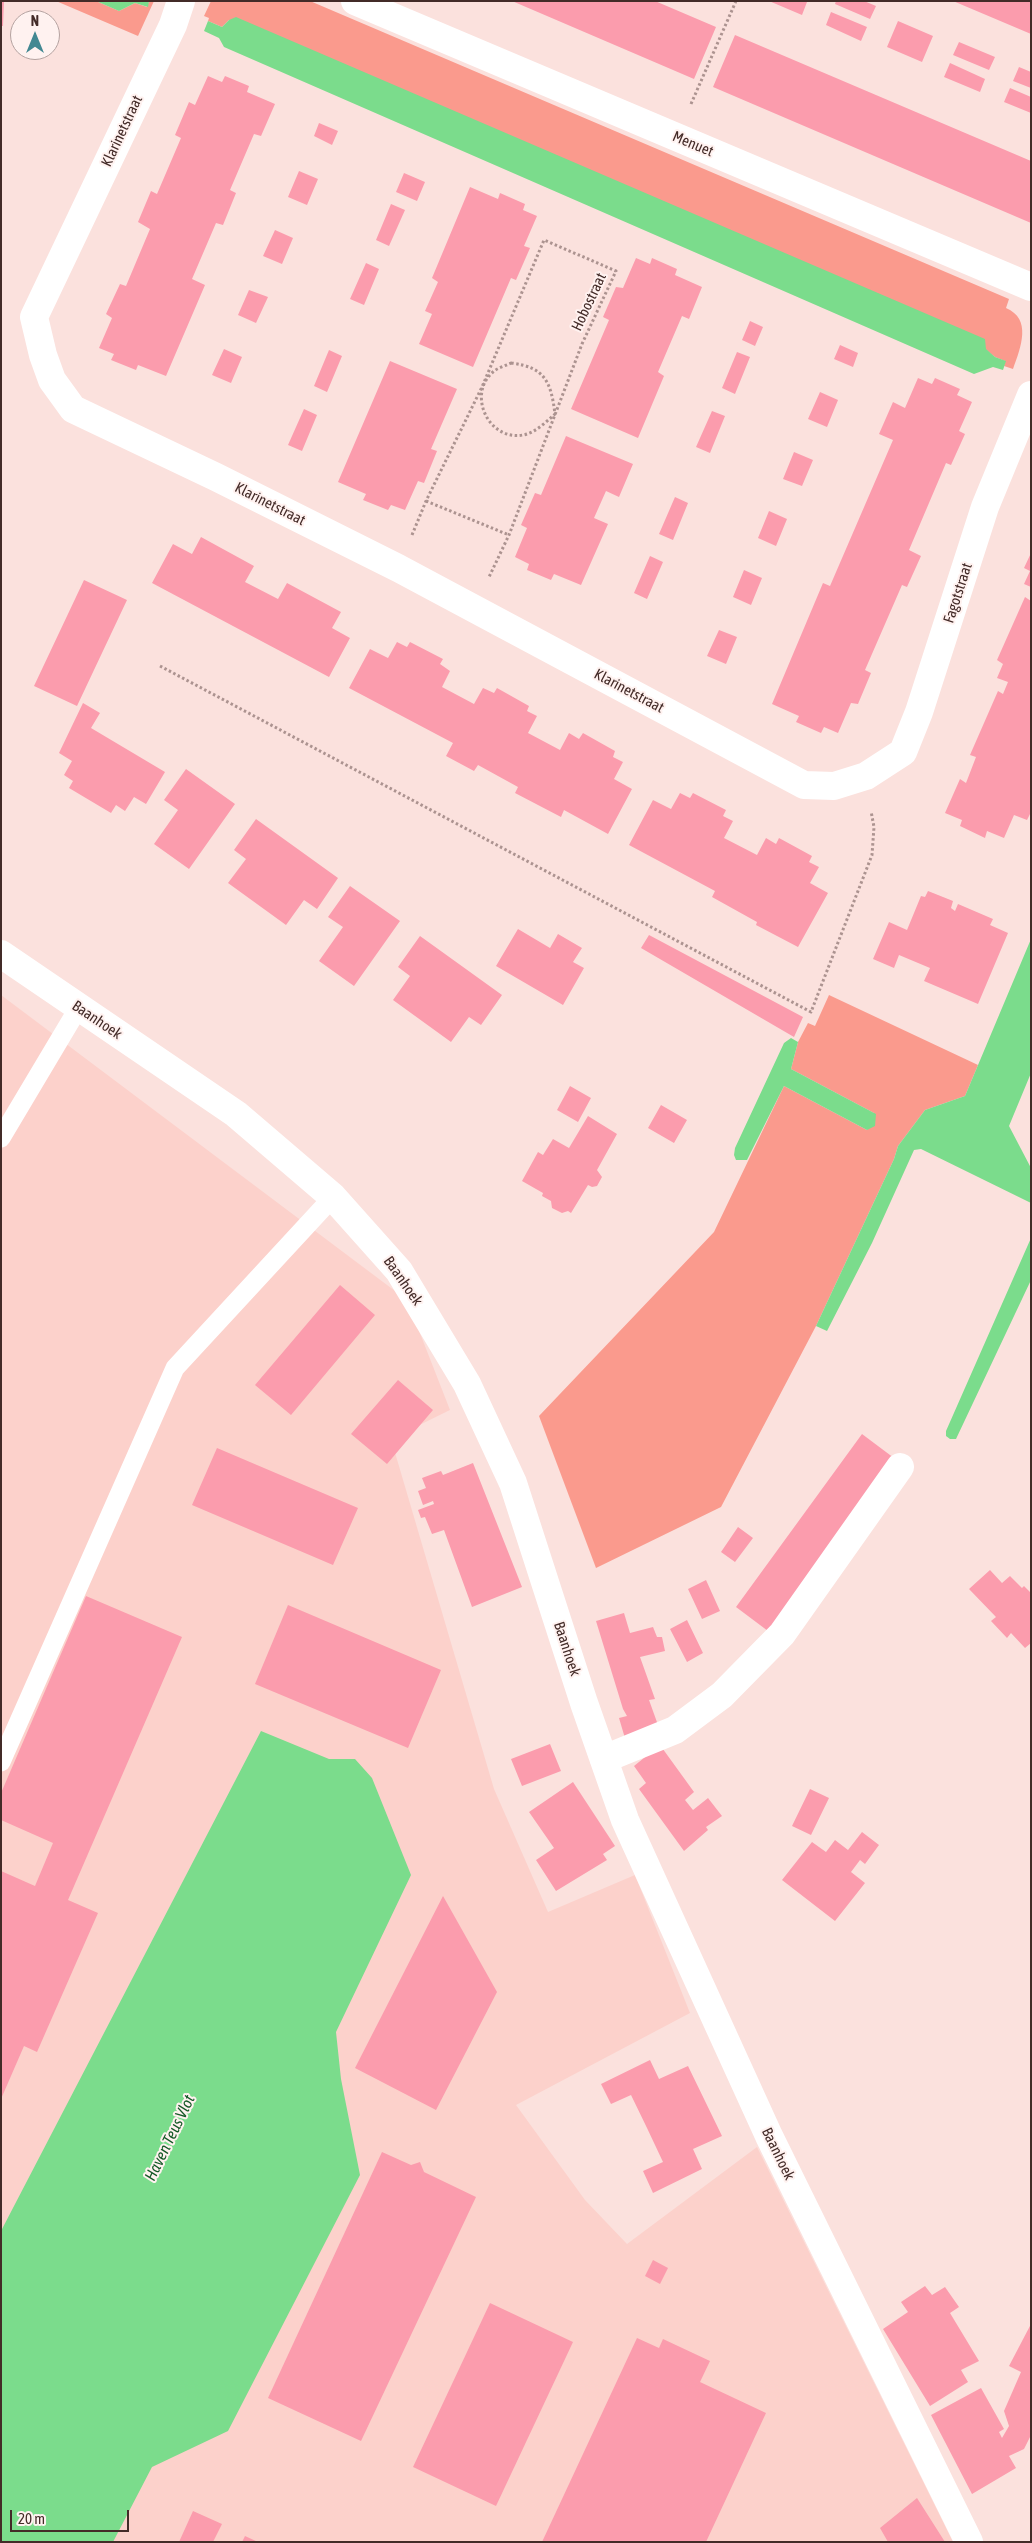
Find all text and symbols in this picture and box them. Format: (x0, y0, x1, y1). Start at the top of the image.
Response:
north arrow (10, 10, 60, 60)
text: N (31, 13, 39, 29)
street label: Klarinetstraat (98, 92, 146, 170)
street label: Menuet (670, 127, 716, 161)
street label: Hobostraat (568, 270, 610, 334)
street label: Klarinetstraat (232, 479, 308, 529)
street label: Fagotstraat (940, 561, 976, 625)
street label: Klarinetstraat (591, 665, 667, 717)
street label: Baanhoek (69, 997, 125, 1043)
street label: Baanhoek (380, 1253, 426, 1309)
street label: Baanhoek (550, 1620, 584, 1678)
water label: Haven Teus Vlot (141, 2092, 199, 2184)
street label: Baanhoek (758, 2125, 798, 2183)
scale bar (12, 2500, 131, 2532)
text: 20 m (18, 2510, 45, 2527)

